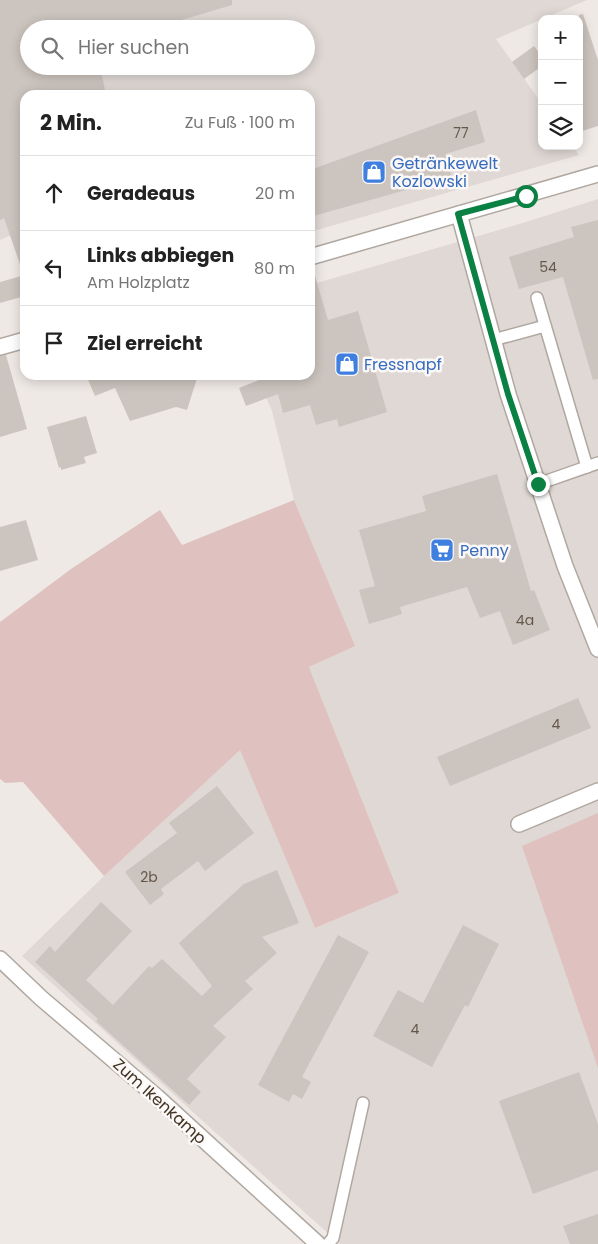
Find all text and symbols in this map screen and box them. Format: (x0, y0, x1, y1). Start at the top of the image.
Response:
map controls (538, 15, 583, 150)
button: + (538, 15, 583, 60)
search box (20, 20, 315, 75)
icon: search (38, 34, 66, 62)
text: Hier suchen (78, 34, 189, 61)
button: − (538, 60, 583, 105)
button: layers (538, 105, 583, 150)
text: 2 Min. (40, 108, 102, 137)
text: Zu Fuß · 100 m (185, 111, 295, 134)
house number: 77 (453, 123, 469, 143)
place label: Getränkewelt Kozlowski (392, 152, 498, 193)
shop icon: Getränkewelt Kozlowski (361, 159, 387, 185)
icon: ahead (40, 179, 68, 207)
text: Geradeaus (87, 180, 195, 207)
text: 20 m (255, 182, 295, 205)
route start (515, 185, 538, 208)
text: Links abbiegen (87, 242, 234, 269)
icon: left (40, 254, 68, 282)
text: 80 m (254, 257, 295, 280)
house number: 54 (539, 257, 557, 277)
text: Am Holzplatz (87, 271, 190, 294)
icon: arrive (40, 329, 68, 357)
text: Ziel erreicht (87, 330, 203, 357)
shop icon: Fressnapf (334, 351, 360, 377)
place label: Fressnapf (364, 353, 442, 376)
route end (527, 473, 550, 496)
supermarket icon: Penny (429, 537, 455, 563)
place label: Penny (460, 539, 509, 562)
house number: 4a (516, 610, 534, 630)
house number: 4 (552, 714, 561, 734)
house number: 2b (140, 867, 158, 887)
house number: 4 (411, 1019, 420, 1039)
street label: Zum Ikenkamp (108, 1053, 211, 1150)

